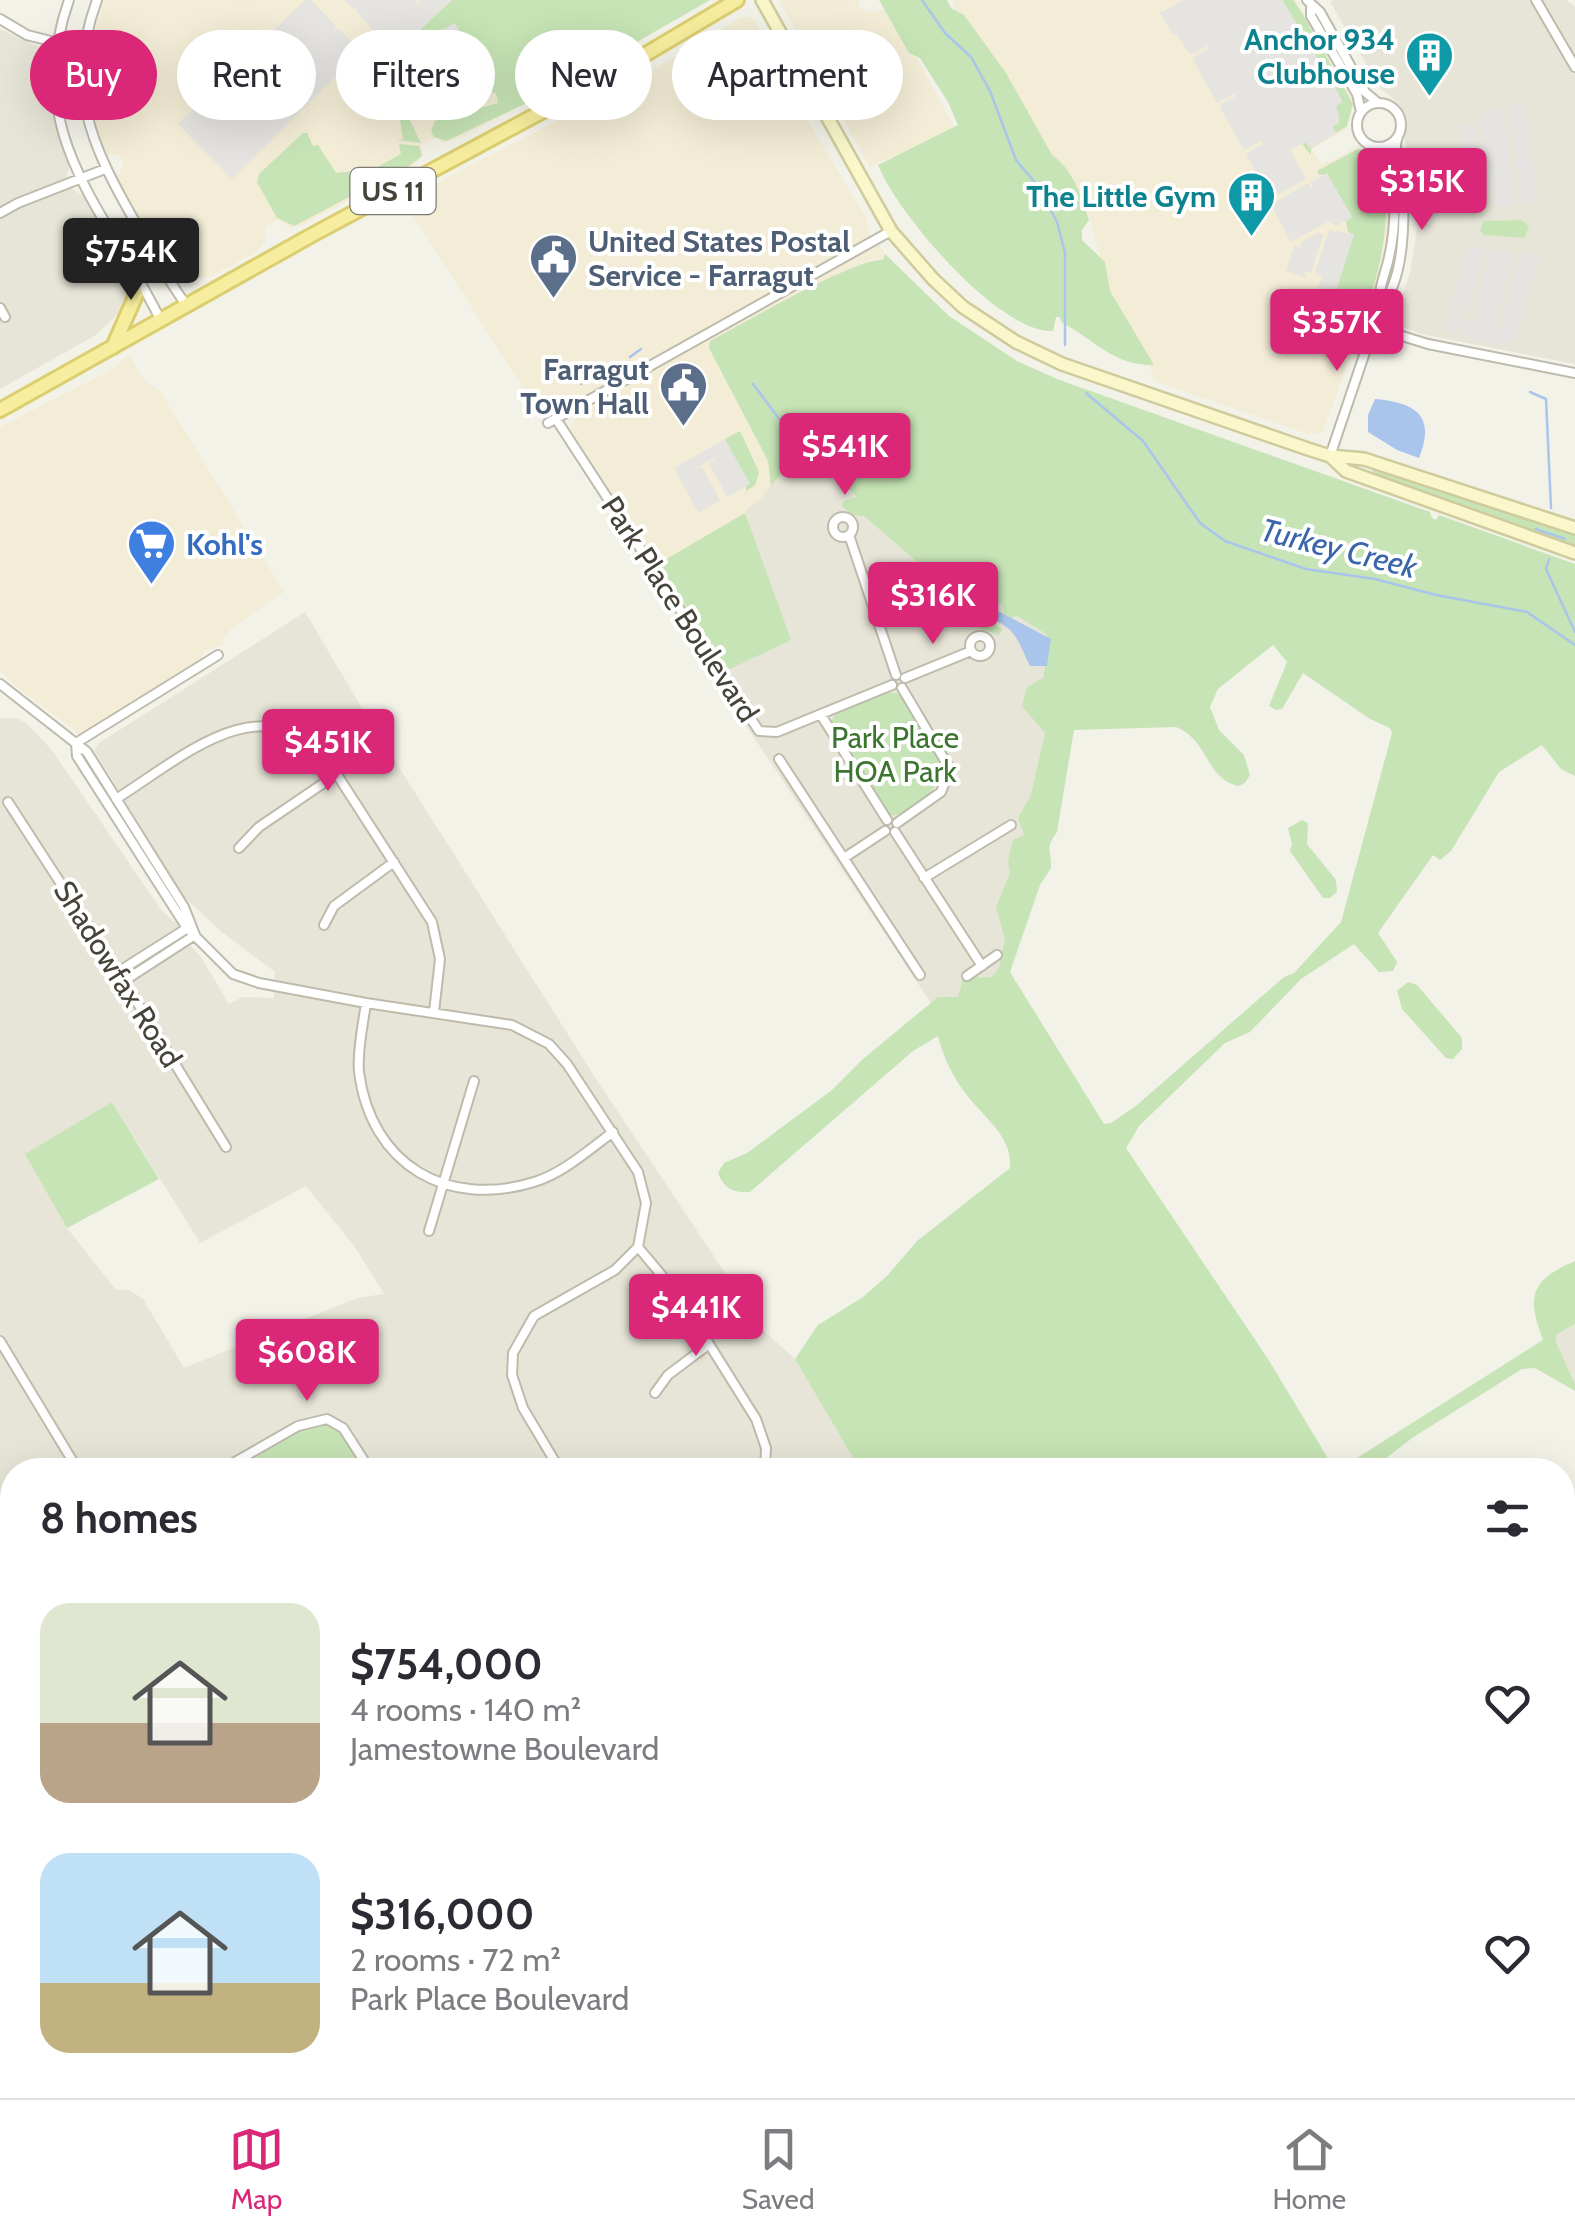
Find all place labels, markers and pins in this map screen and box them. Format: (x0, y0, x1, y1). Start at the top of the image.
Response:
place label: Anchor 934 Clubhouse (1244, 21, 1395, 92)
building icon: Anchor 934 Clubhouse (1404, 30, 1456, 98)
pin: $315K (1352, 148, 1492, 233)
building icon: The Little Gym (1225, 170, 1277, 238)
place label: The Little Gym (1026, 178, 1216, 215)
pin: $754K (61, 218, 201, 303)
place label: United States Postal Service - Farragut (588, 223, 850, 294)
public building icon: United States Postal Service - Farragut (527, 232, 579, 300)
pin: $357K (1267, 289, 1407, 374)
place label: Farragut Town Hall (520, 351, 649, 422)
public building icon: Farragut Town Hall (658, 360, 710, 428)
pin: $541K (775, 413, 915, 498)
supermarket icon: Kohl's (125, 518, 177, 586)
place label: Kohl's (186, 526, 263, 563)
pin: $316K (863, 562, 1003, 647)
pin: $451K (258, 709, 398, 794)
pin: $441K (626, 1274, 766, 1359)
pin: $608K (237, 1319, 377, 1404)

